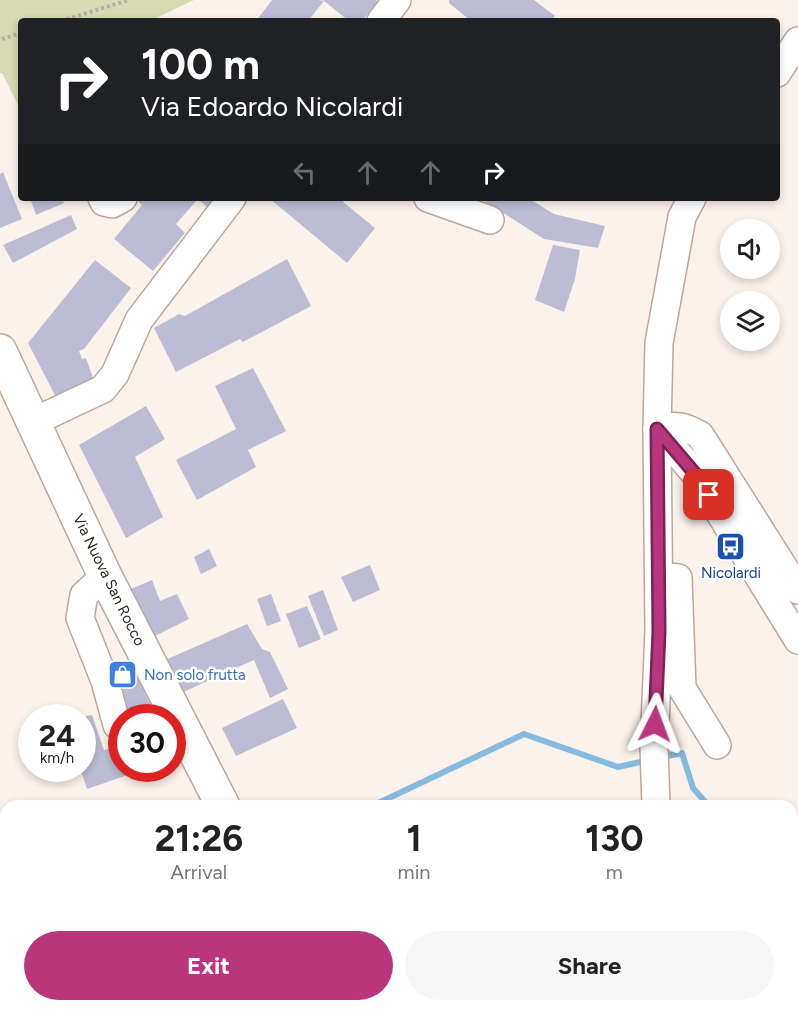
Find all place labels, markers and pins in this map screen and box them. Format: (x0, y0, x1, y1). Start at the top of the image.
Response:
pin (683, 469, 734, 520)
bus stop icon: Nicolardi (715, 530, 747, 562)
place label: Nicolardi (701, 564, 761, 582)
shop icon: Non solo frutta (107, 659, 139, 691)
place label: Non solo frutta (144, 666, 246, 684)

